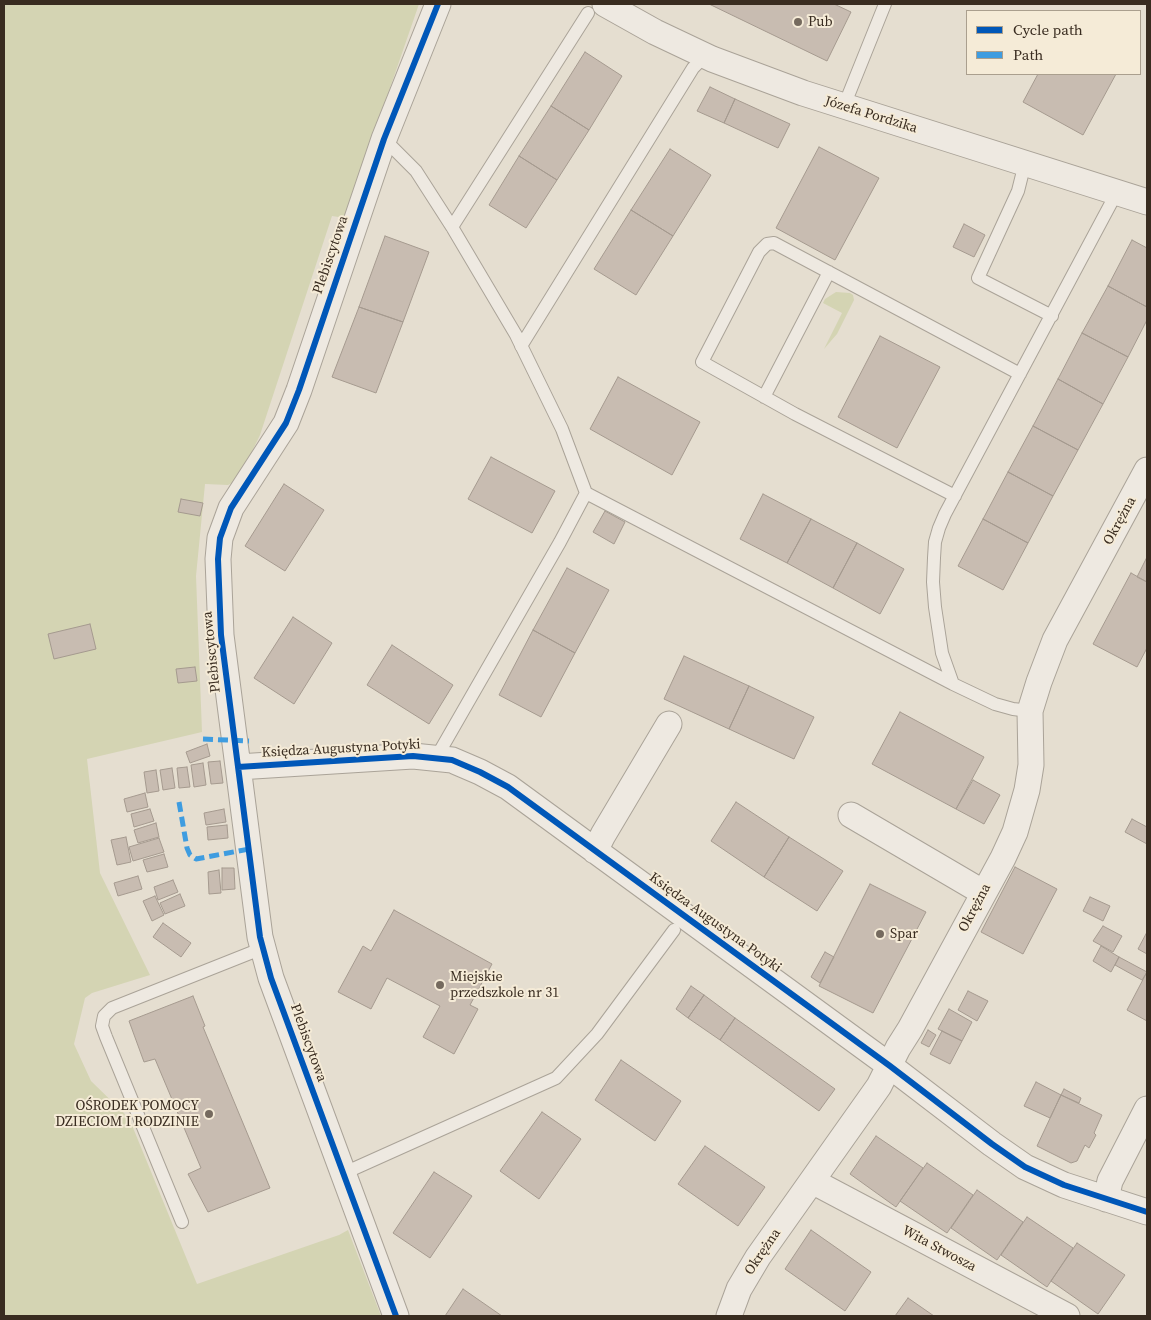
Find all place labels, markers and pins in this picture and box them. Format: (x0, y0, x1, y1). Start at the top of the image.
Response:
place label: Pub (808, 14, 832, 30)
marker: Pub (792, 16, 804, 28)
place label: Spar (890, 926, 918, 942)
marker: Spar (874, 928, 886, 940)
place label: Miejskie przedszkole nr 31 (450, 969, 559, 1002)
marker: Miejskie przedszkole nr 31 (434, 979, 446, 991)
place label: OŚRODEK POMOCY DZIECIOM I RODZINIE (55, 1098, 199, 1130)
marker: OŚRODEK POMOCY DZIECIOM I RODZINIE (203, 1108, 215, 1120)

